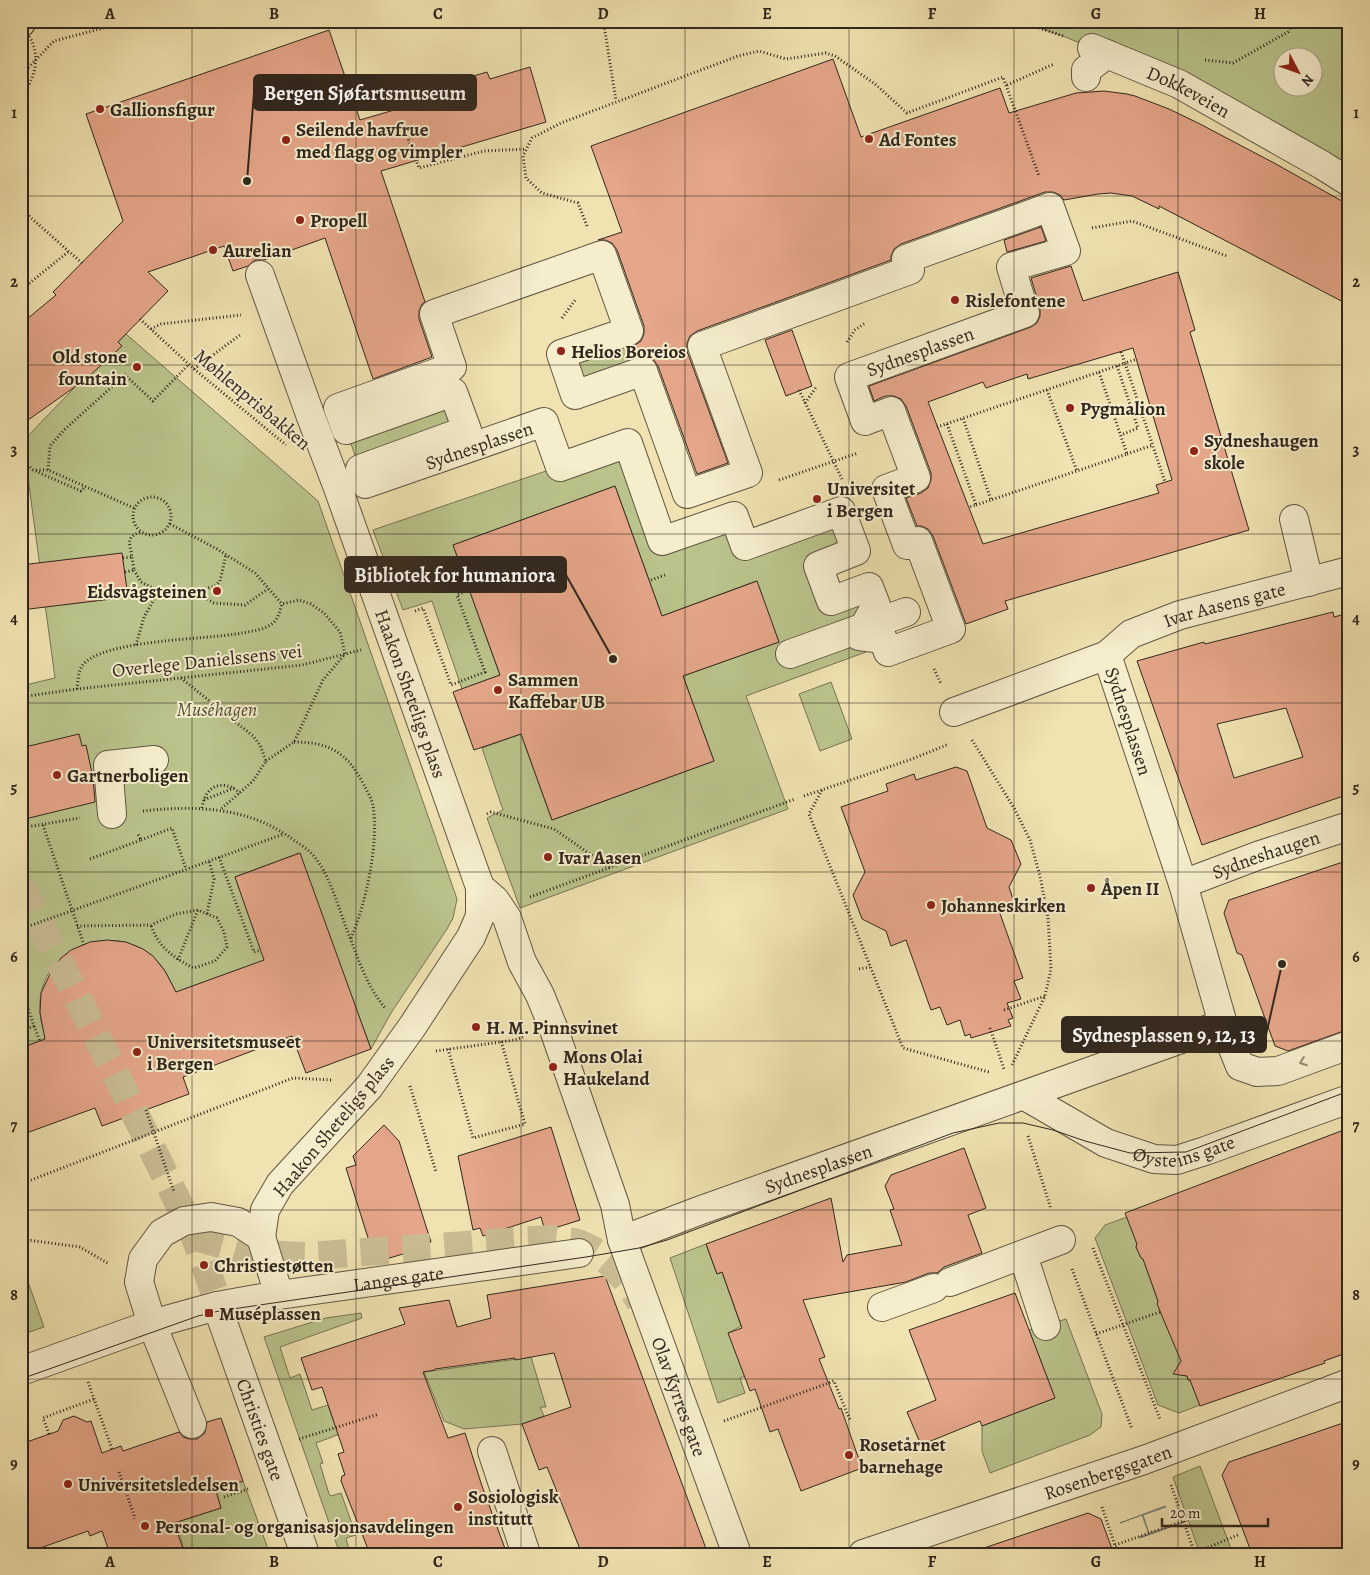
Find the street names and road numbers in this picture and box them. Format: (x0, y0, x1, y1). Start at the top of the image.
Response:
street label: Dokkeveien (1143, 60, 1235, 124)
street label: Sydnesplassen (863, 321, 978, 383)
street label: Møhlenprisbakken (188, 343, 316, 456)
street label: Sydnesplassen (422, 415, 537, 477)
street label: Ivar Aasens gate (1160, 576, 1288, 634)
street label: Haakon Sheteligs plass (368, 606, 452, 782)
street label: Overlege Danielssens vei (111, 638, 303, 684)
street label: Sydnesplassen (1098, 664, 1158, 779)
street label: Sydneshaugen (1208, 824, 1323, 886)
street label: Haakon Sheteligs plass (267, 1050, 401, 1203)
street label: Øysteins gate (1129, 1129, 1238, 1174)
street label: Sydnesplassen (761, 1138, 876, 1200)
street label: Langes gate (351, 1260, 445, 1299)
street label: Olav Kyrres gate (645, 1333, 712, 1460)
street label: Christies gate (230, 1375, 290, 1484)
street label: Rosenbergsgaten (1041, 1439, 1175, 1507)

